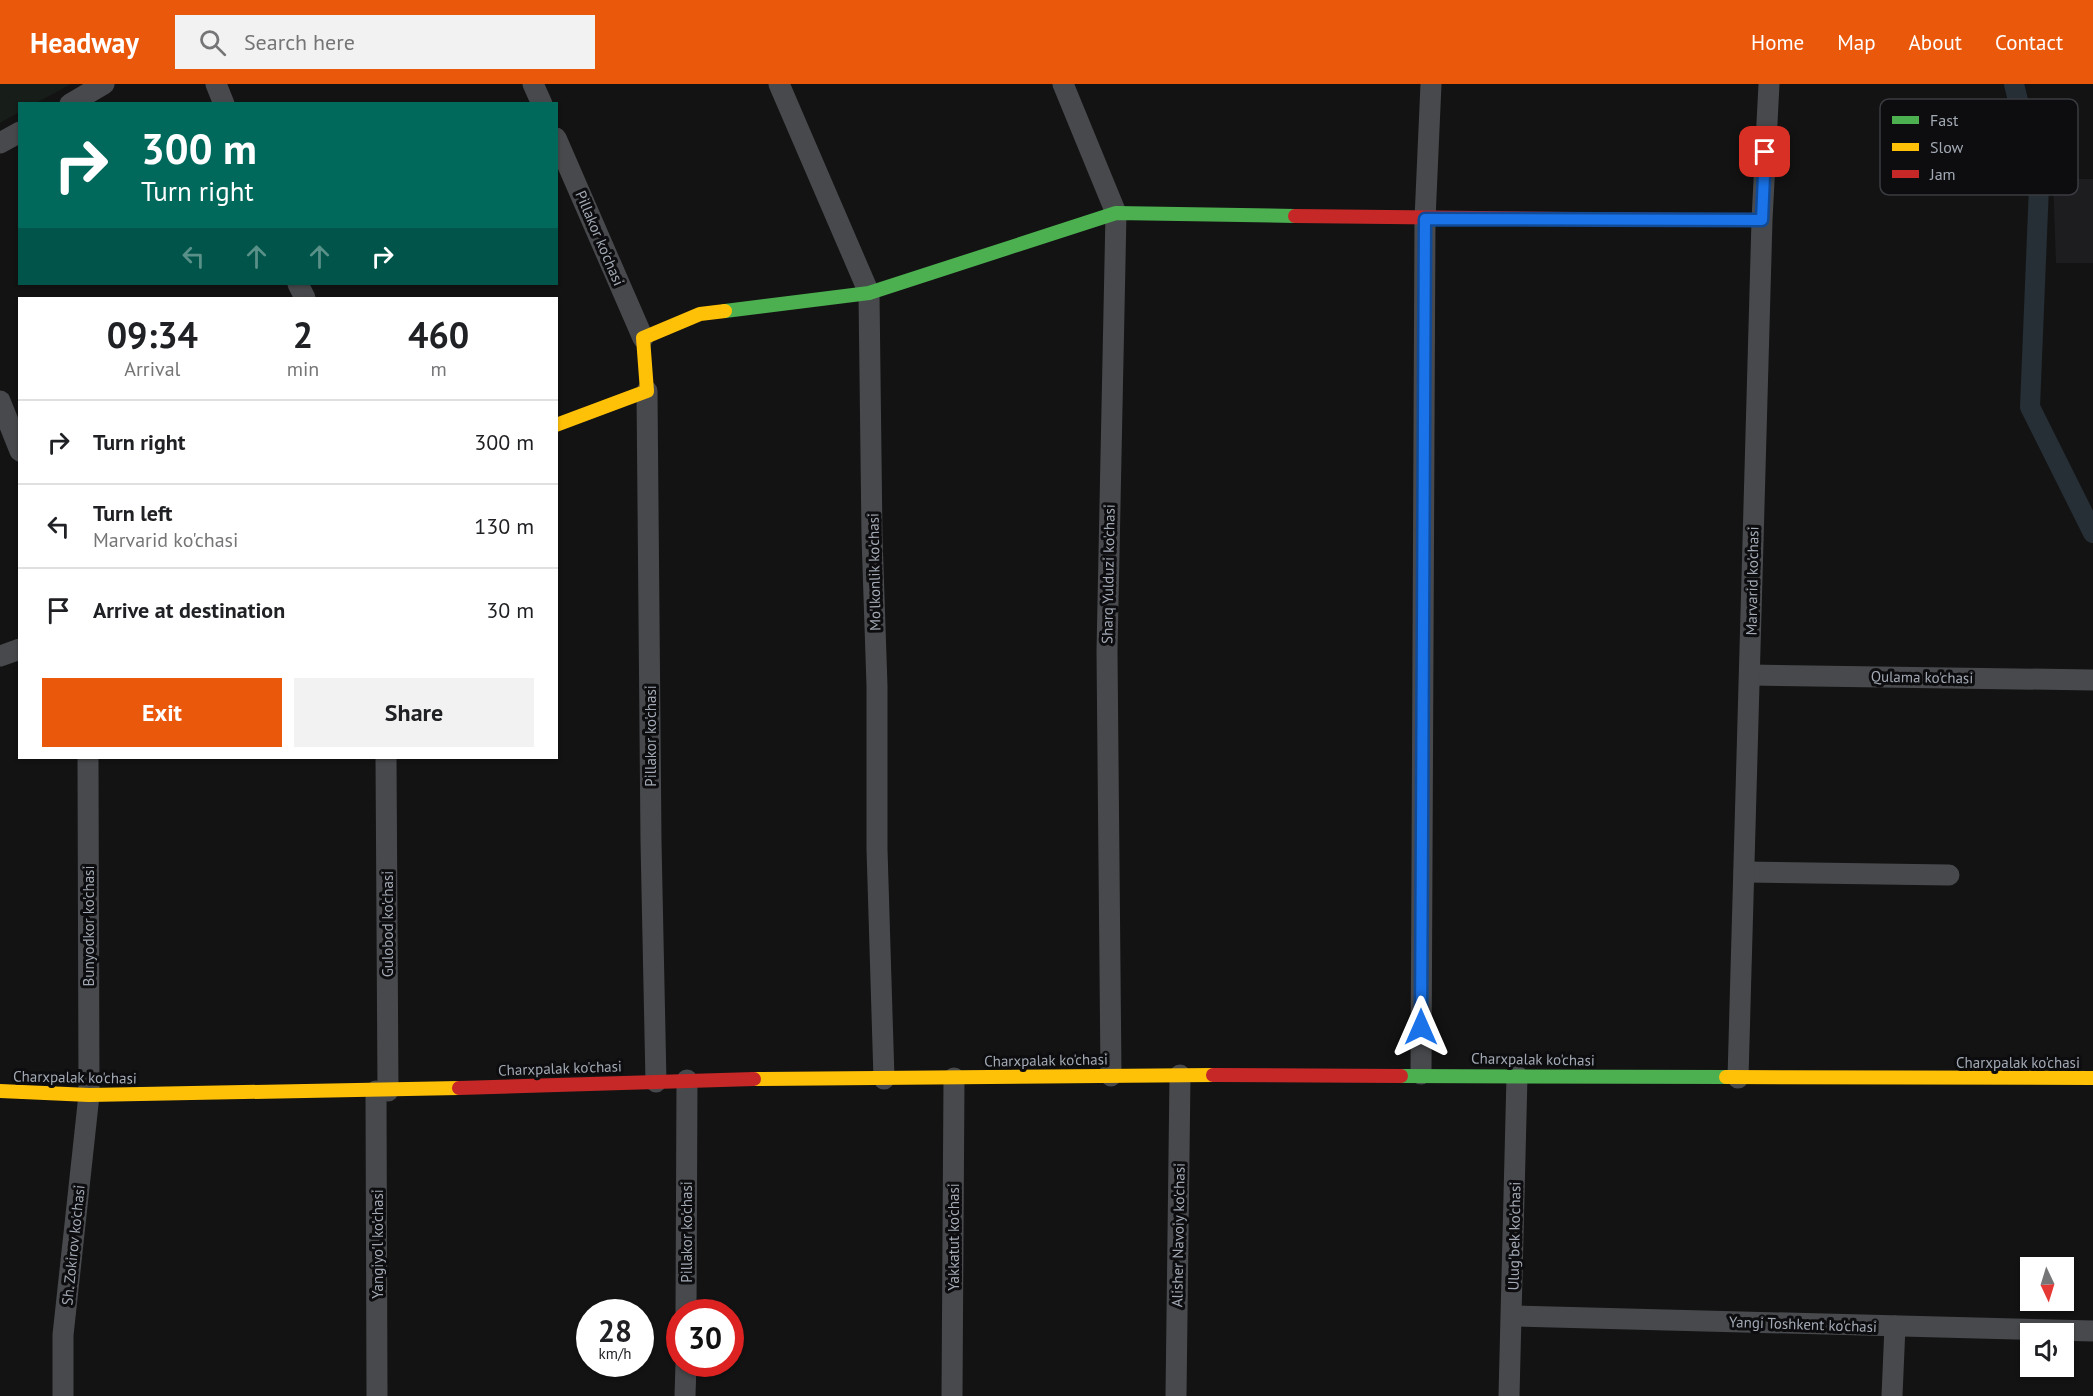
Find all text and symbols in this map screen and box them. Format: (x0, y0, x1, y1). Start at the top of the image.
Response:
search box (175, 15, 595, 69)
text: Headway (30, 24, 139, 61)
icon: search (196, 26, 229, 59)
text: Search here (244, 28, 355, 56)
text: Home (1751, 29, 1804, 56)
text: Map (1837, 29, 1876, 56)
text: About (1909, 29, 1962, 56)
text: Contact (1995, 29, 2063, 56)
legend (1880, 99, 2078, 195)
text: Fast (1930, 110, 1959, 130)
text: 300 m (141, 121, 257, 176)
icon: right (42, 126, 120, 204)
pin (1739, 126, 1790, 177)
icon: arrive (1748, 135, 1781, 168)
text: Slow (1930, 137, 1964, 157)
text: Jam (1929, 164, 1956, 184)
text: Turn right (141, 174, 254, 208)
street label: Pillakor ko'chasi (571, 188, 629, 288)
icon: left (177, 240, 210, 273)
icon: ahead (240, 240, 273, 273)
icon: ahead (303, 240, 336, 273)
icon: right (366, 240, 399, 273)
text: 09:34 (107, 311, 198, 358)
text: 2 (293, 311, 313, 358)
text: 460 (408, 311, 469, 358)
text: Arrival (124, 356, 180, 382)
text: min (287, 356, 319, 382)
text: m (431, 356, 447, 382)
icon: right (42, 426, 75, 459)
text: Turn right (93, 428, 185, 456)
text: 300 m (474, 428, 534, 456)
text: Turn left (93, 499, 173, 527)
street label: Sharq Yulduzi ko'chasi (1097, 504, 1119, 644)
icon: left (42, 510, 75, 543)
text: 130 m (474, 512, 534, 540)
street label: Mo'lkonlik ko'chasi (863, 513, 885, 631)
street label: Marvarid ko'chasi (1742, 526, 1762, 636)
text: Marvarid ko'chasi (93, 527, 238, 553)
icon: arrive (42, 594, 75, 627)
text: Arrive at destination (93, 596, 285, 624)
text: 30 m (486, 596, 534, 624)
street label: Qulama ko'chasi (1871, 667, 1973, 687)
button: Exit (42, 678, 282, 747)
button: Share (294, 678, 534, 747)
street label: Pillakor ko'chasi (641, 685, 660, 787)
street label: Bunyodkor ko'chasi (79, 866, 98, 986)
street label: Gulobod ko'chasi (378, 871, 397, 977)
position arrow (1389, 995, 1453, 1059)
street label: Charxpalak ko'chasi (1471, 1048, 1595, 1070)
street label: Charxpalak ko'chasi (984, 1049, 1108, 1071)
street label: Charxpalak ko'chasi (1956, 1053, 2080, 1072)
street label: Charxpalak ko'chasi (498, 1056, 622, 1080)
street label: Charxpalak ko'chasi (13, 1066, 137, 1088)
street label: Alisher Navoiy ko'chasi (1167, 1163, 1189, 1307)
street label: Pillakor ko'chasi (677, 1181, 696, 1283)
street label: Ulug'bek ko'chasi (1504, 1181, 1524, 1291)
street label: Yakkatut ko'chasi (944, 1183, 963, 1291)
street label: Sh. Zokirov ko'chasi (57, 1184, 89, 1306)
street label: Yangiyo'l ko'chasi (368, 1189, 387, 1299)
north arrow (2020, 1257, 2074, 1311)
map controls (2020, 1257, 2074, 1377)
speed limit sign: 30 (666, 1299, 744, 1377)
text: 28 (598, 1311, 632, 1350)
street label: Yangi Toshkent ko'chasi (1729, 1312, 1877, 1336)
button: sound (2020, 1323, 2074, 1377)
text: km/h (599, 1344, 631, 1363)

